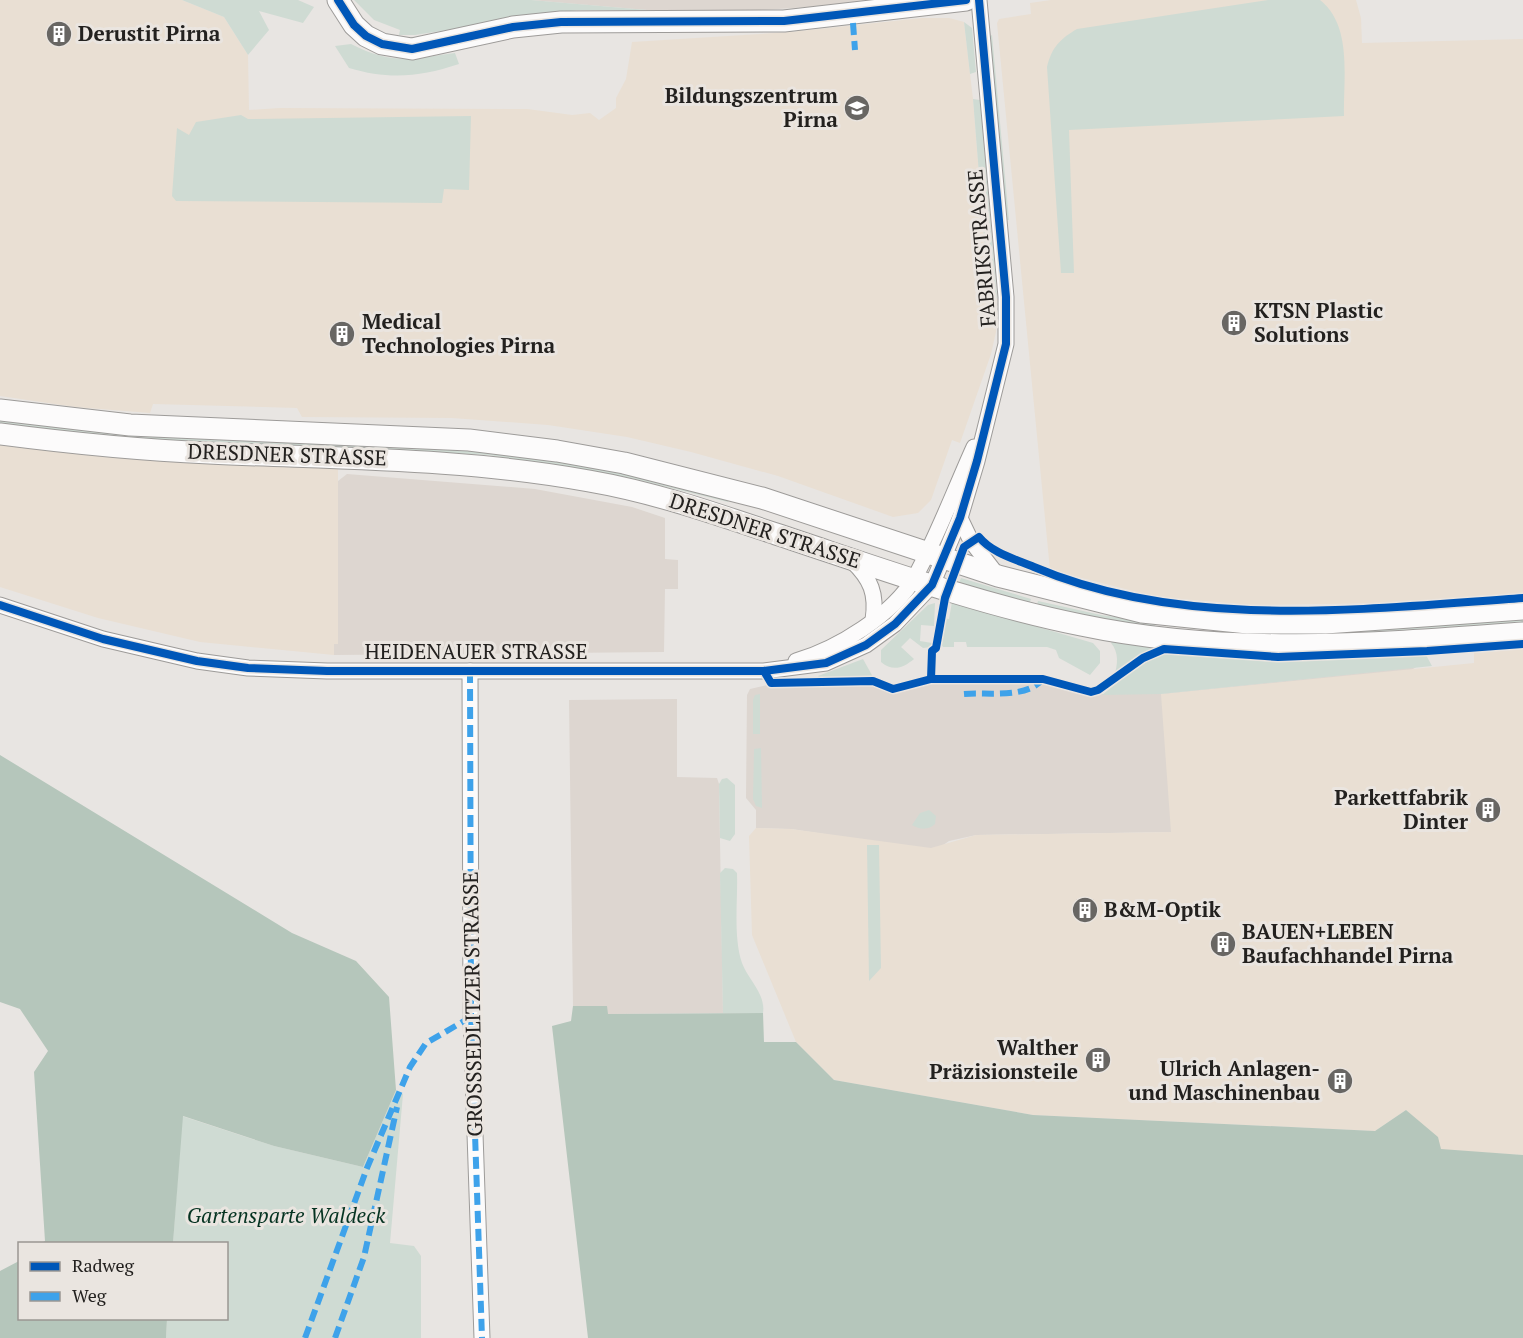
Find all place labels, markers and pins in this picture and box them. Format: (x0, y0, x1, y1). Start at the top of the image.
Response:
building icon: Derustit Pirna (44, 19, 74, 49)
place label: Derustit Pirna (78, 19, 221, 47)
place label: Bildungszentrum Pirna (665, 81, 839, 133)
school or university icon: Bildungszentrum Pirna (842, 93, 872, 123)
place label: KTSN Plastic Solutions (1254, 296, 1383, 348)
place label: Medical Technologies Pirna (362, 307, 555, 359)
building icon: KTSN Plastic Solutions (1219, 308, 1249, 338)
building icon: Medical Technologies Pirna (327, 319, 357, 349)
place label: Parkettfabrik Dinter (1334, 783, 1469, 835)
building icon: Parkettfabrik Dinter (1473, 795, 1503, 825)
building icon: B&M-Optik (1070, 895, 1100, 925)
place label: B&M-Optik (1104, 895, 1222, 923)
place label: BAUEN+LEBEN Baufachhandel Pirna (1242, 917, 1454, 969)
building icon: BAUEN+LEBEN Baufachhandel Pirna (1208, 929, 1238, 959)
place label: Walther Präzisionsteile (929, 1033, 1078, 1085)
building icon: Walther Präzisionsteile (1083, 1045, 1113, 1075)
place label: Ulrich Anlagen- und Maschinenbau (1128, 1054, 1320, 1106)
building icon: Ulrich Anlagen- und Maschinenbau (1325, 1066, 1355, 1096)

